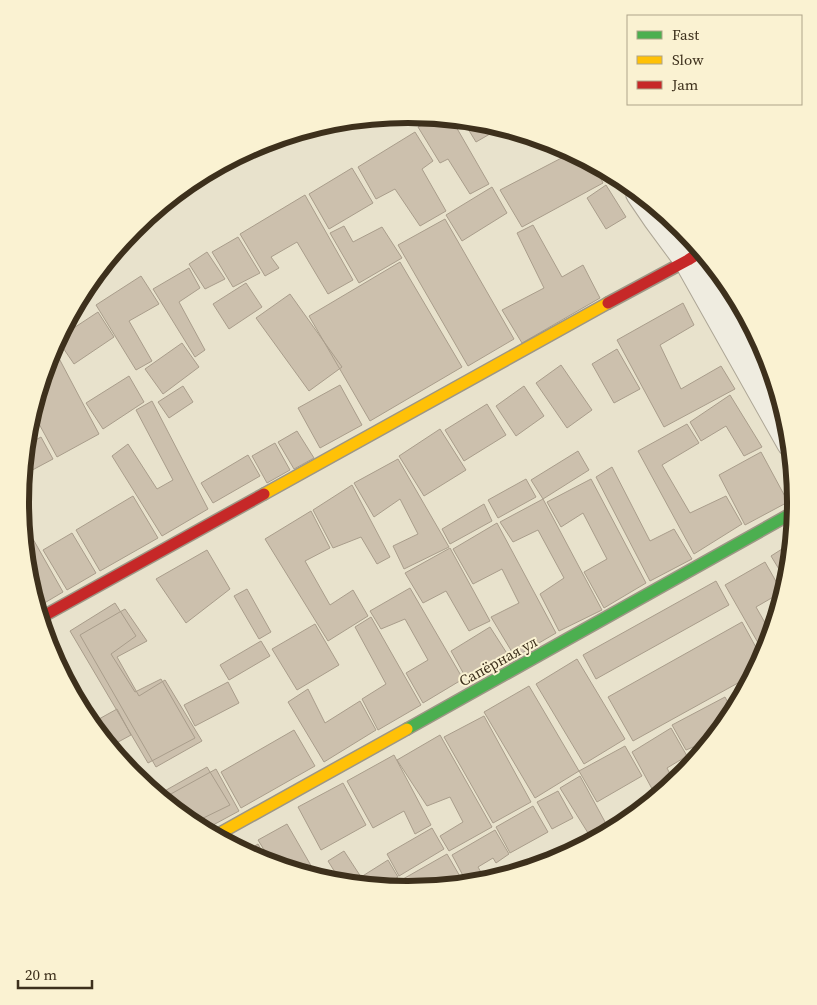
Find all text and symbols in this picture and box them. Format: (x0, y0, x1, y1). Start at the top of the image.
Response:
legend (627, 15, 802, 105)
text: Fast (672, 24, 699, 45)
text: Slow (672, 49, 704, 70)
text: Jam (671, 74, 699, 95)
street label: Сапёрная ул (455, 631, 541, 691)
scale bar (18, 958, 91, 990)
text: 20 m (25, 964, 57, 985)

